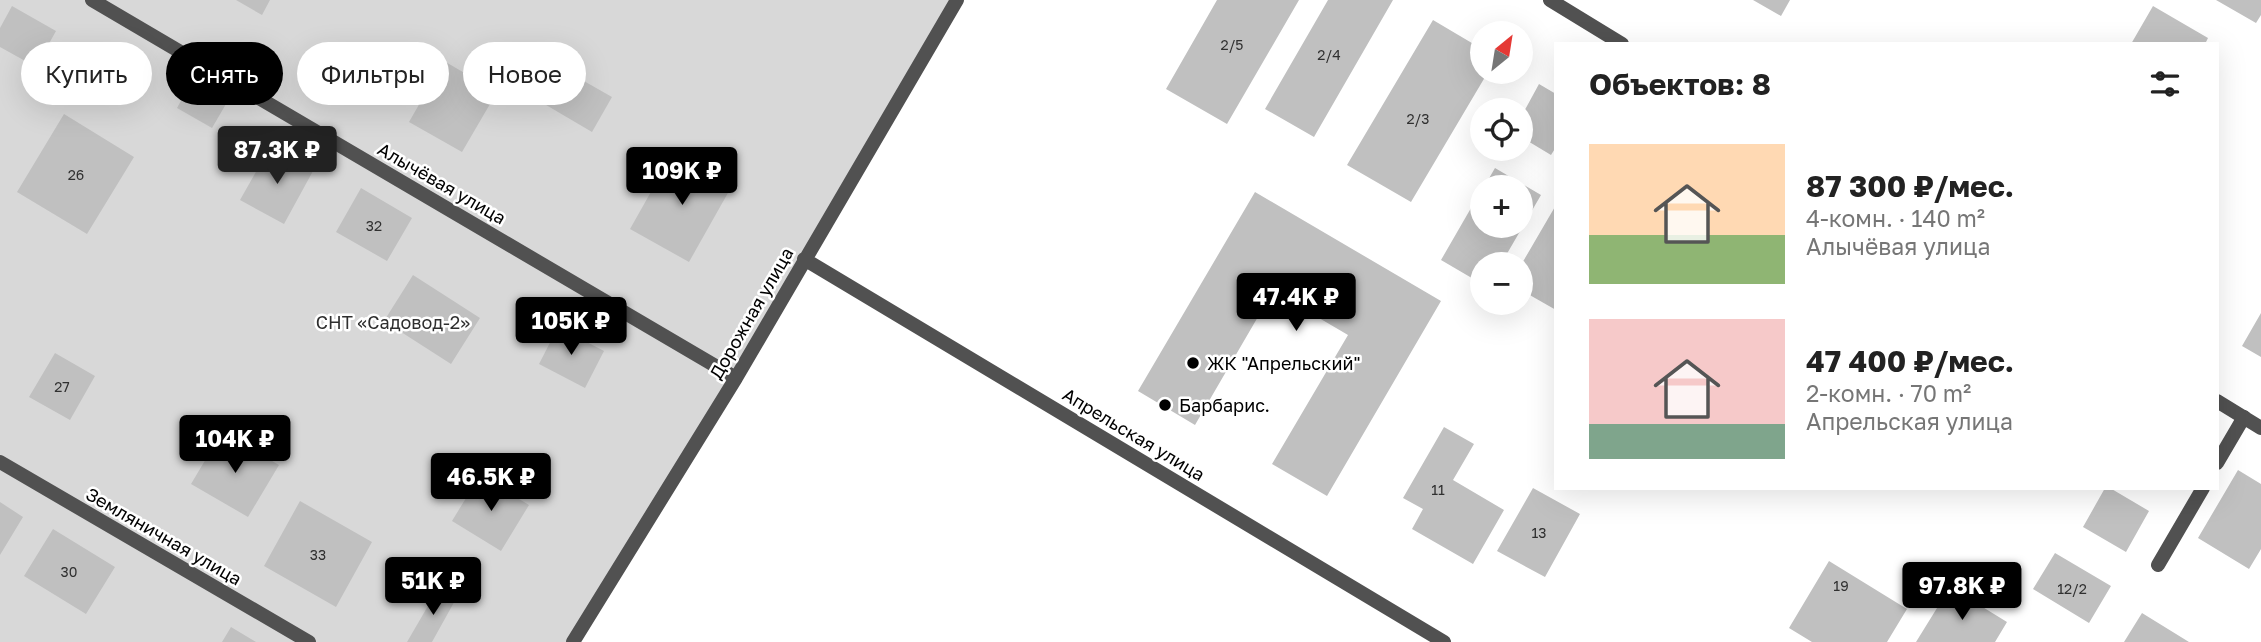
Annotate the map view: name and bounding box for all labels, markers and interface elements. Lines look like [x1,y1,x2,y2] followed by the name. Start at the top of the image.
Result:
[1470,21,1533,84] north arrow
[1470,21,1533,315] map controls
[1221,36,1243,53] house number: 2/5
[21,42,152,105] chip: Купить
[166,42,283,105] chip: Снять
[297,42,449,105] chip: Фильтры
[463,42,586,105] chip: Новое
[1317,46,1341,63] house number: 2/4
[2146,65,2184,103] icon: filters
[1589,66,1771,102] text: Объектов: 8
[1470,98,1533,161] button: locate
[1406,110,1430,127] house number: 2/3
[212,127,342,186] pin: 87.3K ₽
[234,135,320,163] text: 87.3K ₽
[374,137,510,229] street label: Алычёвая улица
[625,148,739,207] pin: 109K ₽
[642,156,722,184] text: 109K ₽
[68,166,84,183] house number: 26
[1806,168,2014,204] text: 87 300 ₽/мес.
[1645,172,1729,256] icon: home
[1470,175,1533,238] button: +
[1806,204,1985,232] text: 4-комн. · 140 m²
[366,217,382,234] house number: 32
[1806,232,1990,260] text: Алычёвая улица
[704,243,798,383] street label: Дорожная улица
[1470,252,1533,315] button: −
[1231,274,1361,333] pin: 47.4K ₽
[1253,282,1339,310] text: 47.4K ₽
[514,298,628,357] pin: 105K ₽
[532,306,610,334] text: 105K ₽
[316,311,470,333] park label: СНТ «Садовод-2»
[1806,343,2014,379] text: 47 400 ₽/мес.
[1645,347,1729,431] icon: home
[1207,352,1360,374] place label: ЖК "Апрельский"
[1185,355,1201,371] marker: ЖК "Апрельский"
[54,378,70,395] house number: 27
[1806,379,1971,407] text: 2-комн. · 70 m²
[1059,383,1209,485] street label: Апрельская улица
[1179,394,1270,416] place label: Барбарис.
[1157,397,1173,413] marker: Барбарис.
[1806,407,2013,435] text: Апрельская улица
[178,416,292,475] pin: 104K ₽
[195,424,275,452] text: 104K ₽
[426,454,556,513] pin: 46.5K ₽
[447,462,535,490] text: 46.5K ₽
[1431,481,1445,498] house number: 11
[82,482,246,590] street label: Земляничная улица
[1532,524,1546,541] house number: 13
[310,546,326,563] house number: 33
[384,558,482,617] pin: 51K ₽
[1897,562,2027,622] pin: 97.8K ₽
[61,563,77,580] house number: 30
[401,566,465,594] text: 51K ₽
[1918,571,2006,599] text: 97.8K ₽
[1833,577,1849,594] house number: 19
[2057,580,2087,597] house number: 12/2

